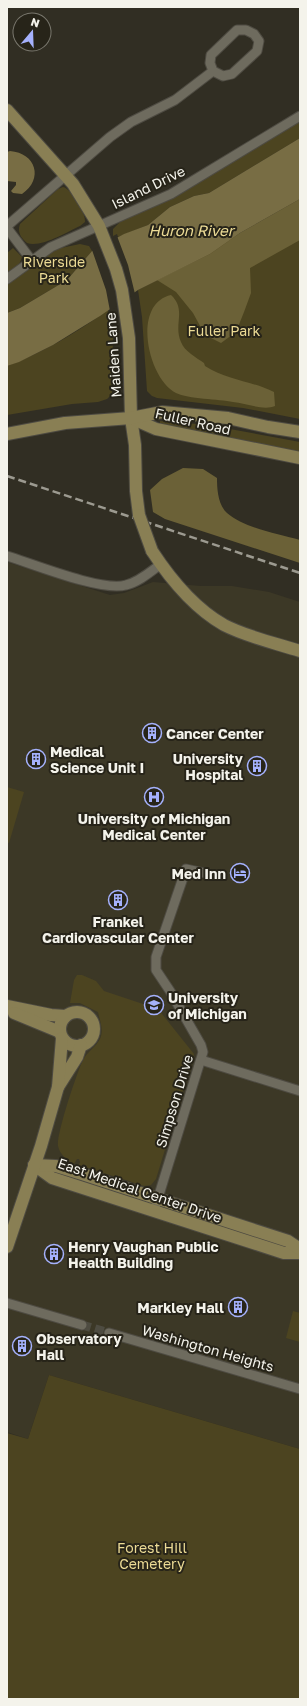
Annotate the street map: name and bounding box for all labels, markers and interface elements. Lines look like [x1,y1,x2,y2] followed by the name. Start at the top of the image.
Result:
[12,12,52,52] north arrow
[29,15,41,30] text: N
[108,162,188,212] street label: Island Drive
[148,221,236,239] water label: Huron River
[23,253,85,286] park label: Riverside Park
[102,312,124,398] street label: Maiden Lane
[187,322,261,339] park label: Fuller Park
[154,404,232,438] street label: Fuller Road
[141,722,163,744] building icon: Cancer Center
[166,725,264,742] place label: Cancer Center
[50,743,144,776] place label: Medical Science Unit I
[25,748,47,770] building icon: Medical Science Unit I
[173,750,244,783] place label: University Hospital
[246,755,268,777] building icon: University Hospital
[143,786,165,808] hospital icon: University of Michigan Medical Center
[78,810,230,843] place label: University of Michigan Medical Center
[229,862,251,884] hotel icon: Med Inn
[171,865,226,882] place label: Med Inn
[107,889,129,911] building icon: Frankel Cardiovascular Center
[42,913,194,946] place label: Frankel Cardiovascular Center
[168,989,247,1022] place label: University of Michigan
[143,994,165,1016] school or university icon: University of Michigan
[152,1052,196,1150] street label: Simpson Drive
[56,1154,224,1226] street label: East Medical Center Drive
[68,1238,219,1271] place label: Henry Vaughan Public Health Building
[43,1243,65,1265] building icon: Henry Vaughan Public Health Building
[227,1296,249,1318] building icon: Markley Hall
[137,1299,224,1316] place label: Markley Hall
[140,1321,276,1375] street label: Washington Heights
[36,1330,122,1363] place label: Observatory Hall
[11,1335,33,1357] building icon: Observatory Hall
[117,1539,187,1572] park label: Forest Hill Cemetery

